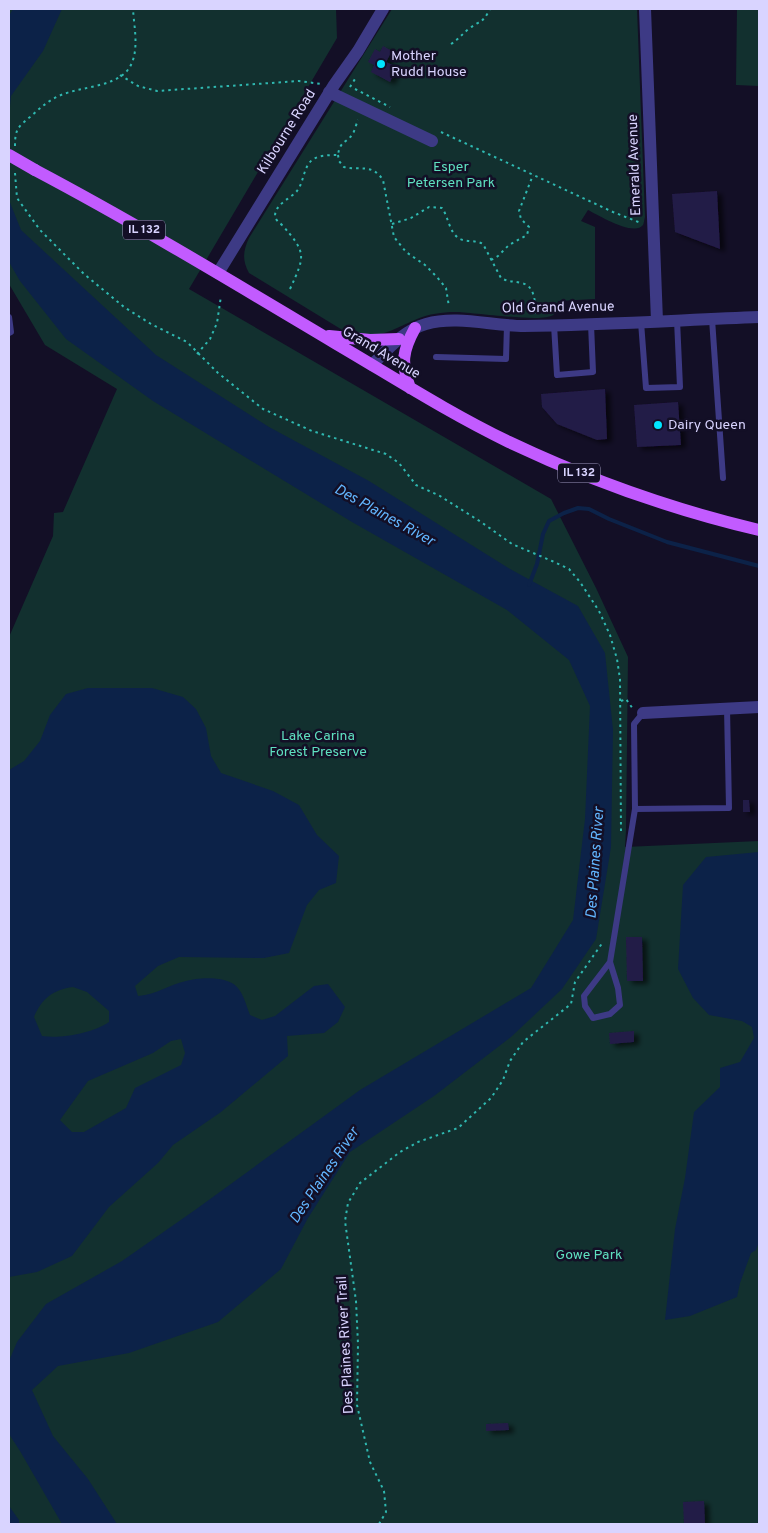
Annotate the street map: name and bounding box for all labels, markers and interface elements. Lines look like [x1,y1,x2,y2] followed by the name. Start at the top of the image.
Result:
[391,48,466,81] place label: Mother Rudd House
[375,58,387,70] marker: Mother Rudd House
[254,86,320,178] street label: Kilbourne Road
[625,114,645,216] street label: Emerald Avenue
[407,159,495,192] park label: Esper Petersen Park
[123,220,165,240] road number: IL 132
[501,299,615,317] street label: Old Grand Avenue
[339,323,423,383] street label: Grand Avenue
[668,417,746,434] place label: Dairy Queen
[652,419,664,431] marker: Dairy Queen
[558,463,600,482] road number: IL 132
[330,481,439,552] water label: Des Plaines River
[269,728,367,761] park label: Lake Carina Forest Preserve
[583,805,609,919] water label: Des Plaines River
[286,1123,365,1228] water label: Des Plaines River
[556,1247,622,1264] park label: Gowe Park
[334,1276,358,1414] street label: Des Plaines River Trail

